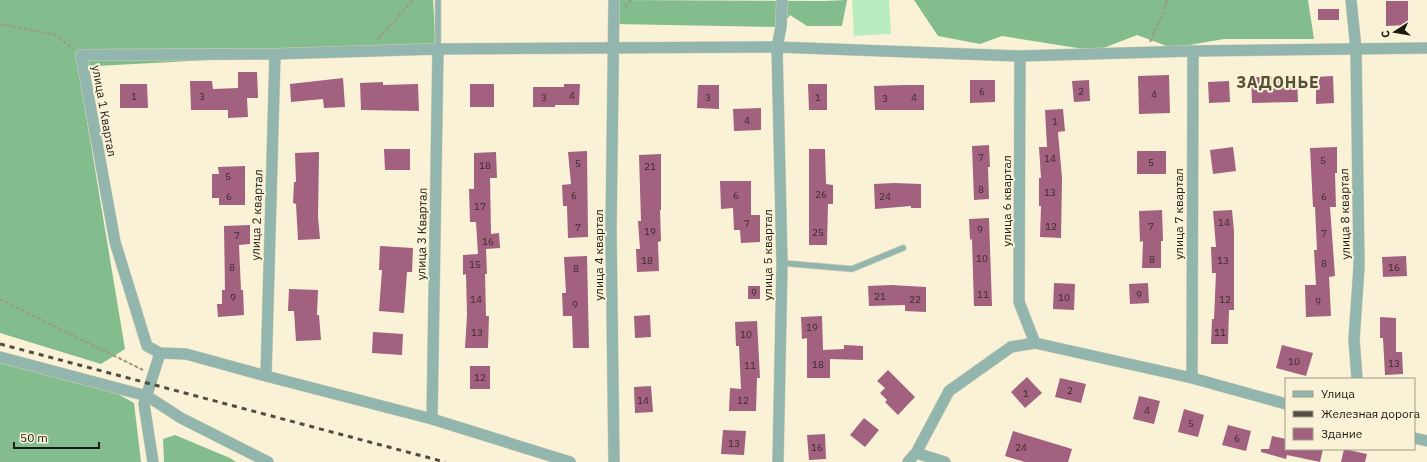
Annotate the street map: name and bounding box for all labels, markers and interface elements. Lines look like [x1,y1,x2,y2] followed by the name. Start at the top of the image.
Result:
[1375,12,1415,52] north arrow
[1378,29,1393,39] text: С
[89,64,120,158] street label: улица 1 Квартал
[1236,72,1320,92] district label: ЗАДОНЬЕ
[979,85,985,98] house number: 6
[1078,85,1084,98] house number: 2
[1151,88,1157,101] house number: 4
[569,89,575,102] house number: 4
[131,90,137,103] house number: 1
[199,90,205,103] house number: 3
[541,91,547,104] house number: 3
[705,91,711,104] house number: 3
[815,91,821,104] house number: 1
[911,91,917,104] house number: 4
[882,92,888,105] house number: 3
[744,114,750,127] house number: 4
[1052,115,1058,128] house number: 1
[978,151,984,164] house number: 7
[1044,152,1056,165] house number: 14
[1320,154,1326,167] house number: 5
[999,155,1014,247] street label: улица 6 квартал
[1148,156,1154,169] house number: 5
[575,157,581,170] house number: 5
[479,159,491,172] house number: 18
[644,160,656,173] house number: 21
[1171,168,1186,260] street label: улица 7 квартал
[1336,168,1353,260] street label: улица 8 квартал
[247,169,266,261] street label: улица 2 квартал
[225,170,231,183] house number: 5
[978,183,984,196] house number: 8
[1044,186,1056,199] house number: 13
[413,188,430,280] street label: улица 3 Квартал
[815,188,827,201] house number: 26
[571,189,577,202] house number: 6
[733,189,739,202] house number: 6
[226,190,232,203] house number: 6
[879,190,891,203] house number: 24
[1321,190,1327,203] house number: 6
[474,200,486,213] house number: 17
[591,209,606,301] street label: улица 4 квартал
[760,209,775,301] street label: улица 5 квартал
[1218,216,1230,229] house number: 14
[744,217,750,230] house number: 7
[1045,220,1057,233] house number: 12
[1148,220,1154,233] house number: 7
[575,221,581,234] house number: 7
[977,223,983,236] house number: 9
[644,225,656,238] house number: 19
[812,226,824,239] house number: 25
[1321,227,1327,240] house number: 7
[234,229,240,242] house number: 7
[482,235,494,248] house number: 16
[976,252,988,265] house number: 10
[1149,253,1155,266] house number: 8
[641,254,653,267] house number: 18
[1217,254,1229,267] house number: 13
[1321,257,1327,270] house number: 8
[469,258,481,271] house number: 15
[229,261,235,274] house number: 8
[1388,261,1400,274] house number: 16
[573,262,579,275] house number: 8
[751,286,757,299] house number: 9
[977,288,989,301] house number: 11
[1136,288,1142,301] house number: 9
[874,290,886,303] house number: 21
[230,291,236,304] house number: 9
[1058,291,1070,304] house number: 10
[470,293,482,306] house number: 14
[909,293,921,306] house number: 22
[1219,293,1231,306] house number: 12
[1315,295,1321,308] house number: 9
[572,298,578,311] house number: 9
[806,321,818,334] house number: 19
[471,326,483,339] house number: 13
[1214,326,1226,339] house number: 11
[740,328,752,341] house number: 10
[1288,355,1300,368] house number: 10
[1388,357,1400,370] house number: 13
[812,358,824,371] house number: 18
[744,359,756,372] house number: 11
[474,371,486,384] house number: 12
[1285,378,1415,450] legend
[1067,384,1073,397] house number: 2
[1321,386,1355,401] text: Улица
[1023,387,1029,400] house number: 1
[637,394,649,407] house number: 14
[737,394,749,407] house number: 12
[1144,404,1150,417] house number: 4
[1321,406,1421,421] text: Железная дорога
[1188,417,1194,430] house number: 5
[14,424,99,450] scale bar
[1321,426,1363,441] text: Здание
[20,430,48,445] text: 50 m
[1234,432,1240,445] house number: 6
[728,437,740,450] house number: 13
[811,441,823,454] house number: 16
[1015,441,1027,454] house number: 24

